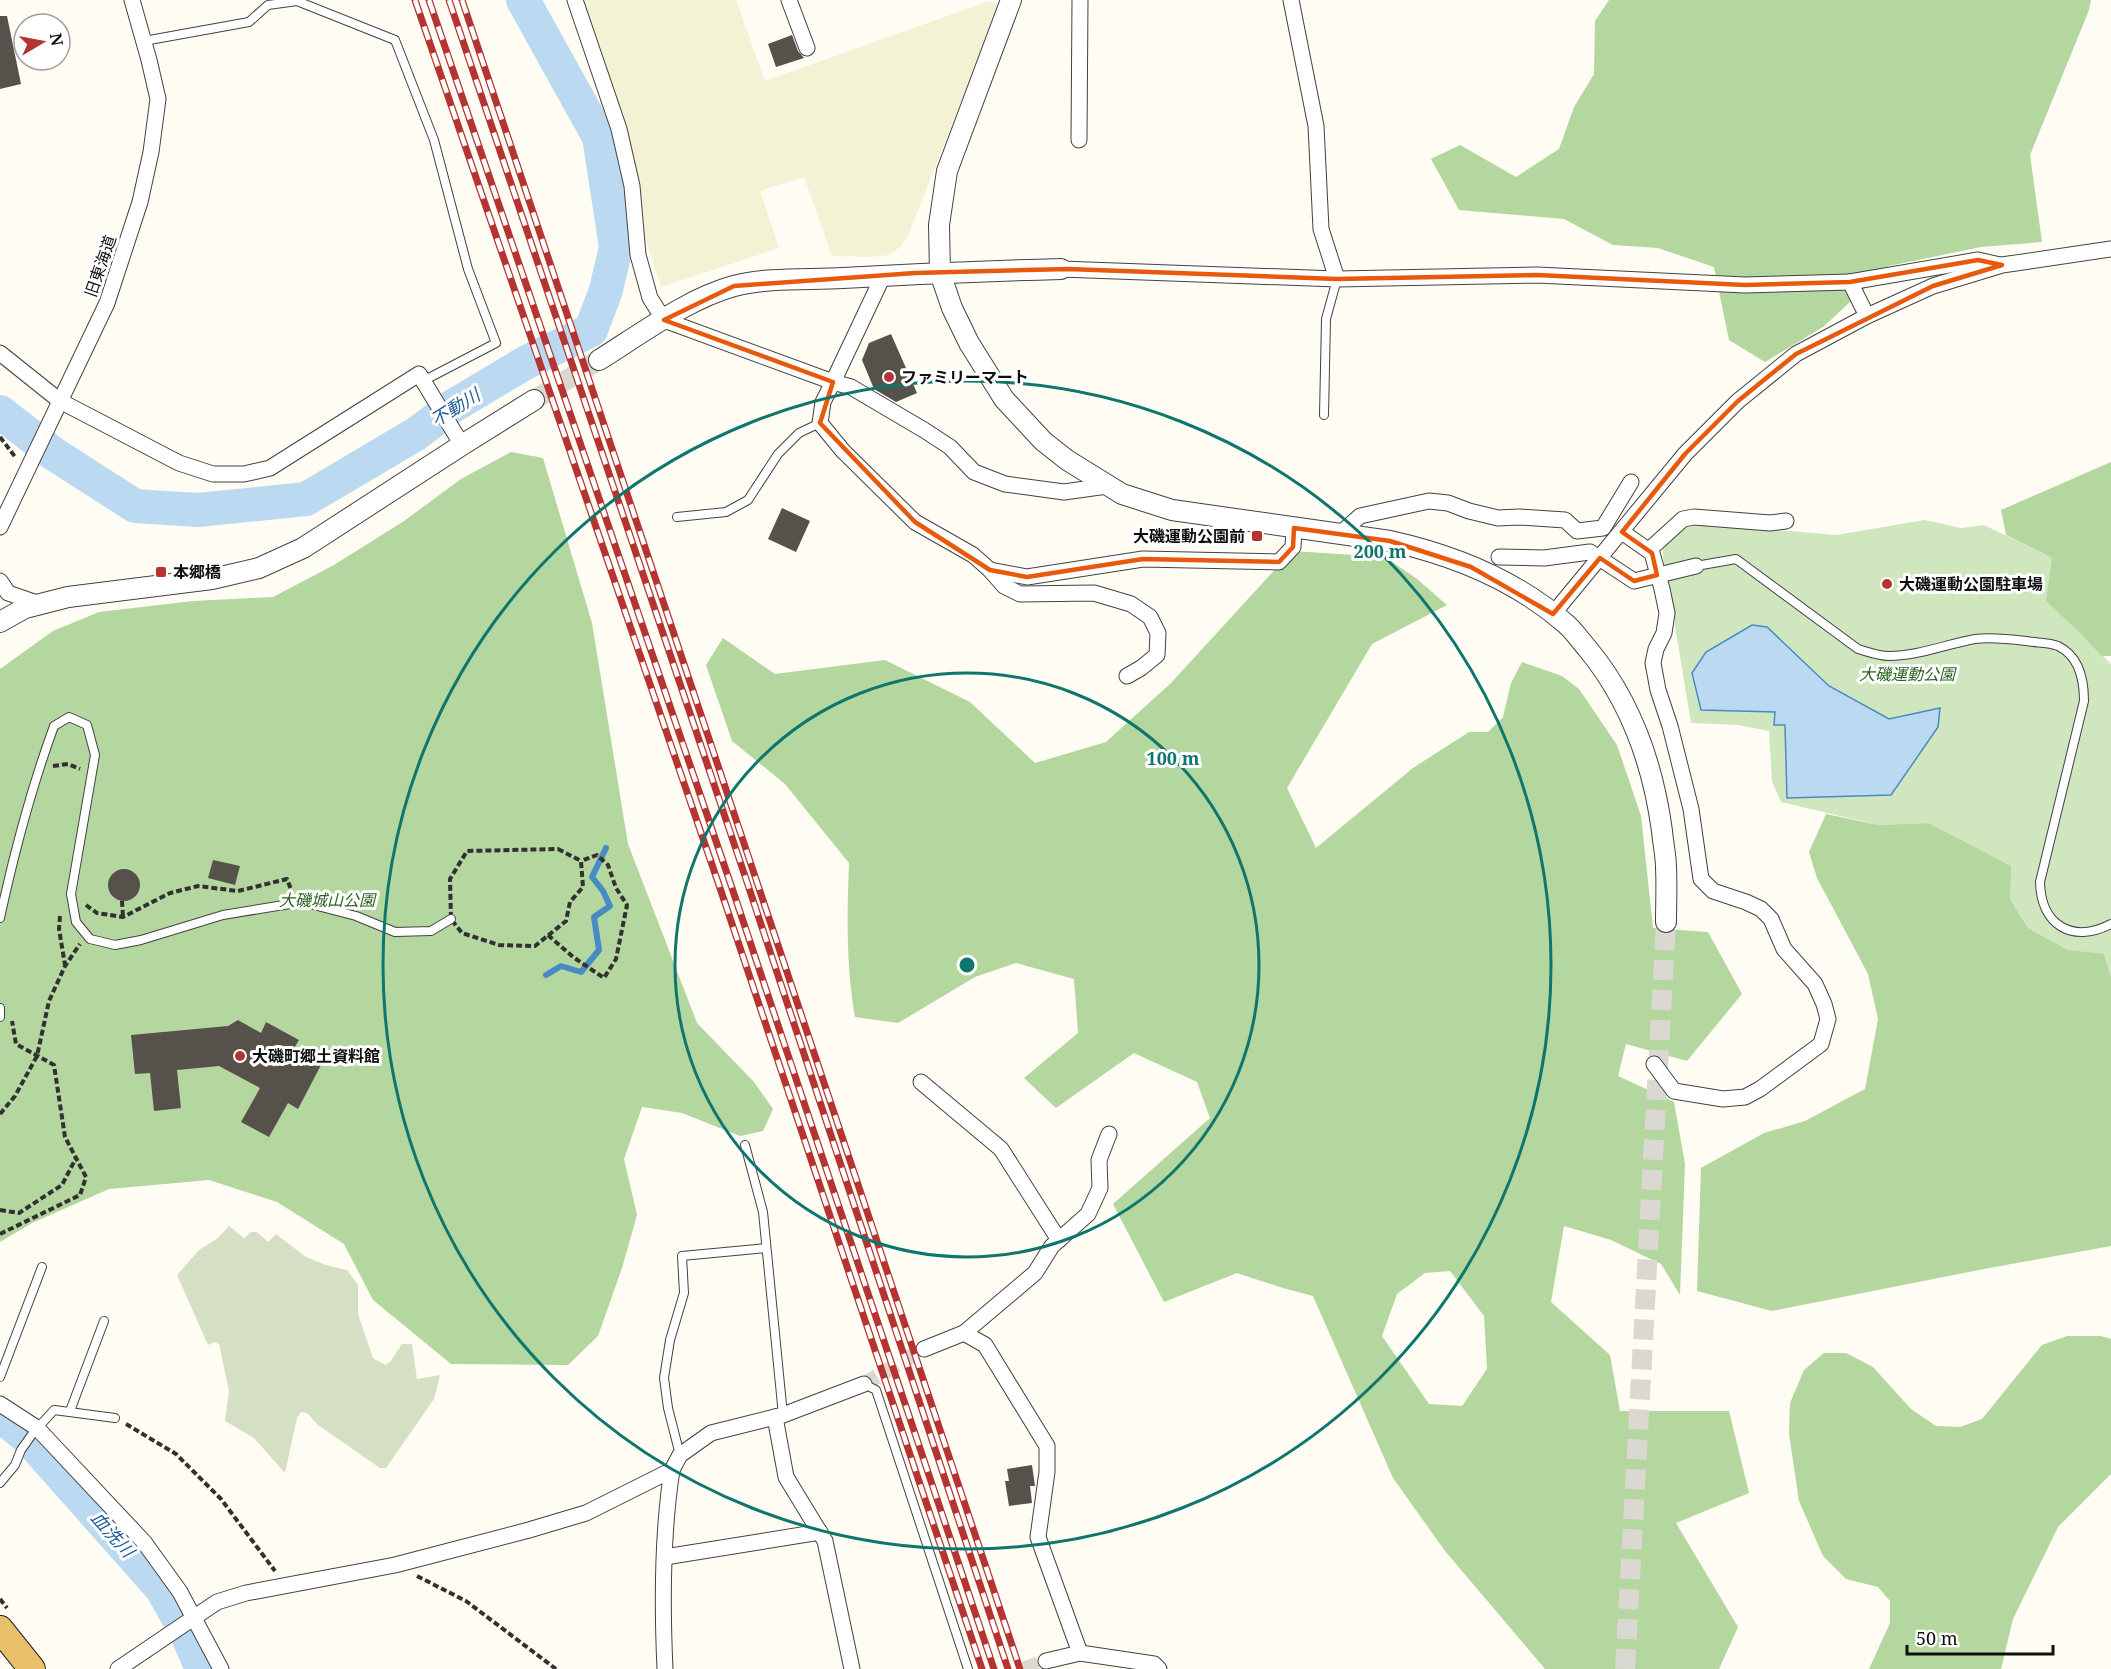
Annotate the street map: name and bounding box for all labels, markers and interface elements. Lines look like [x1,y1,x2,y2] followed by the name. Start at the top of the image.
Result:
[12,12,72,72] north arrow
[45,31,69,48] text: N
[79,232,121,300] street label: 旧東海道
[901,366,1029,388] place label: ファミリーマート
[882,370,896,384] marker: ファミリーマート
[426,381,486,431] water label: 不動川
[1133,525,1245,547] place label: 大磯運動公園前
[1250,529,1264,543] marker: 大磯運動公園前
[1354,539,1407,563] text: 200 m
[173,561,221,583] place label: 本郷橋
[154,565,168,579] marker: 本郷橋
[1899,573,2043,595] place label: 大磯運動公園駐車場
[1880,577,1894,591] marker: 大磯運動公園駐車場
[1859,663,1957,685] park label: 大磯運動公園
[1147,746,1200,770] text: 100 m
[279,889,377,911] park label: 大磯城山公園
[957,955,977,975] centre of rings
[252,1045,380,1067] place label: 大磯町郷土資料館
[233,1049,247,1063] marker: 大磯町郷土資料館
[86,1506,141,1564] water label: 血洗川
[1907,1618,2052,1656] scale bar
[1916,1626,1958,1650] text: 50 m

